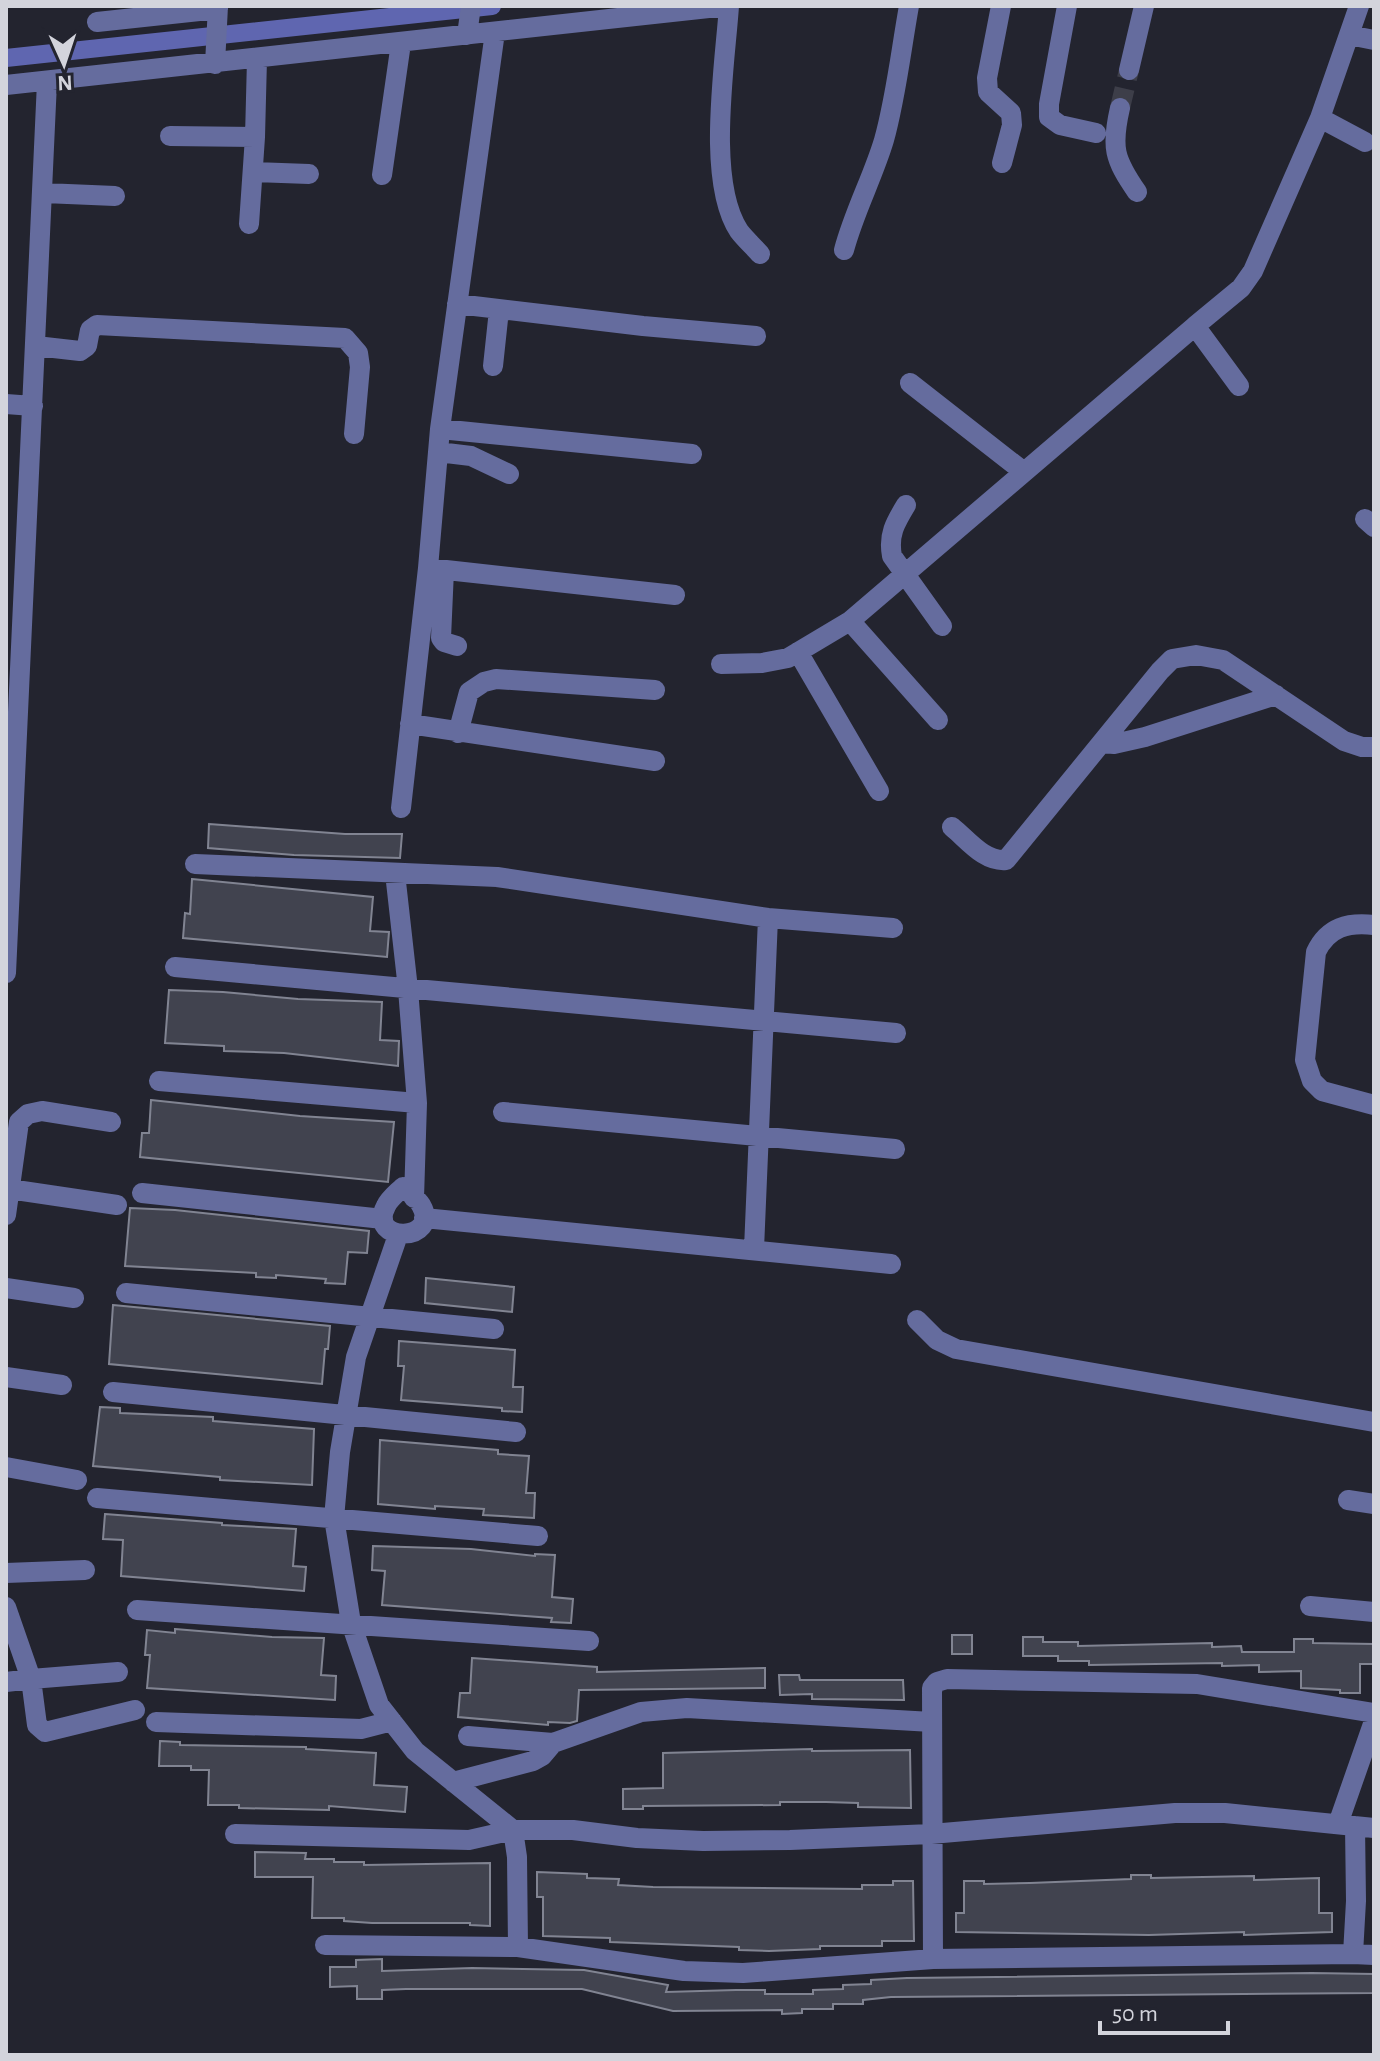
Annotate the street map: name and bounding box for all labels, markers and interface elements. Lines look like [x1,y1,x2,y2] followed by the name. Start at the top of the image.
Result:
[24,24,104,104] north arrow
[57,72,73,94] text: N
[1100,1985,1228,2035] scale bar
[1112,2002,1158,2026] text: 50 m

